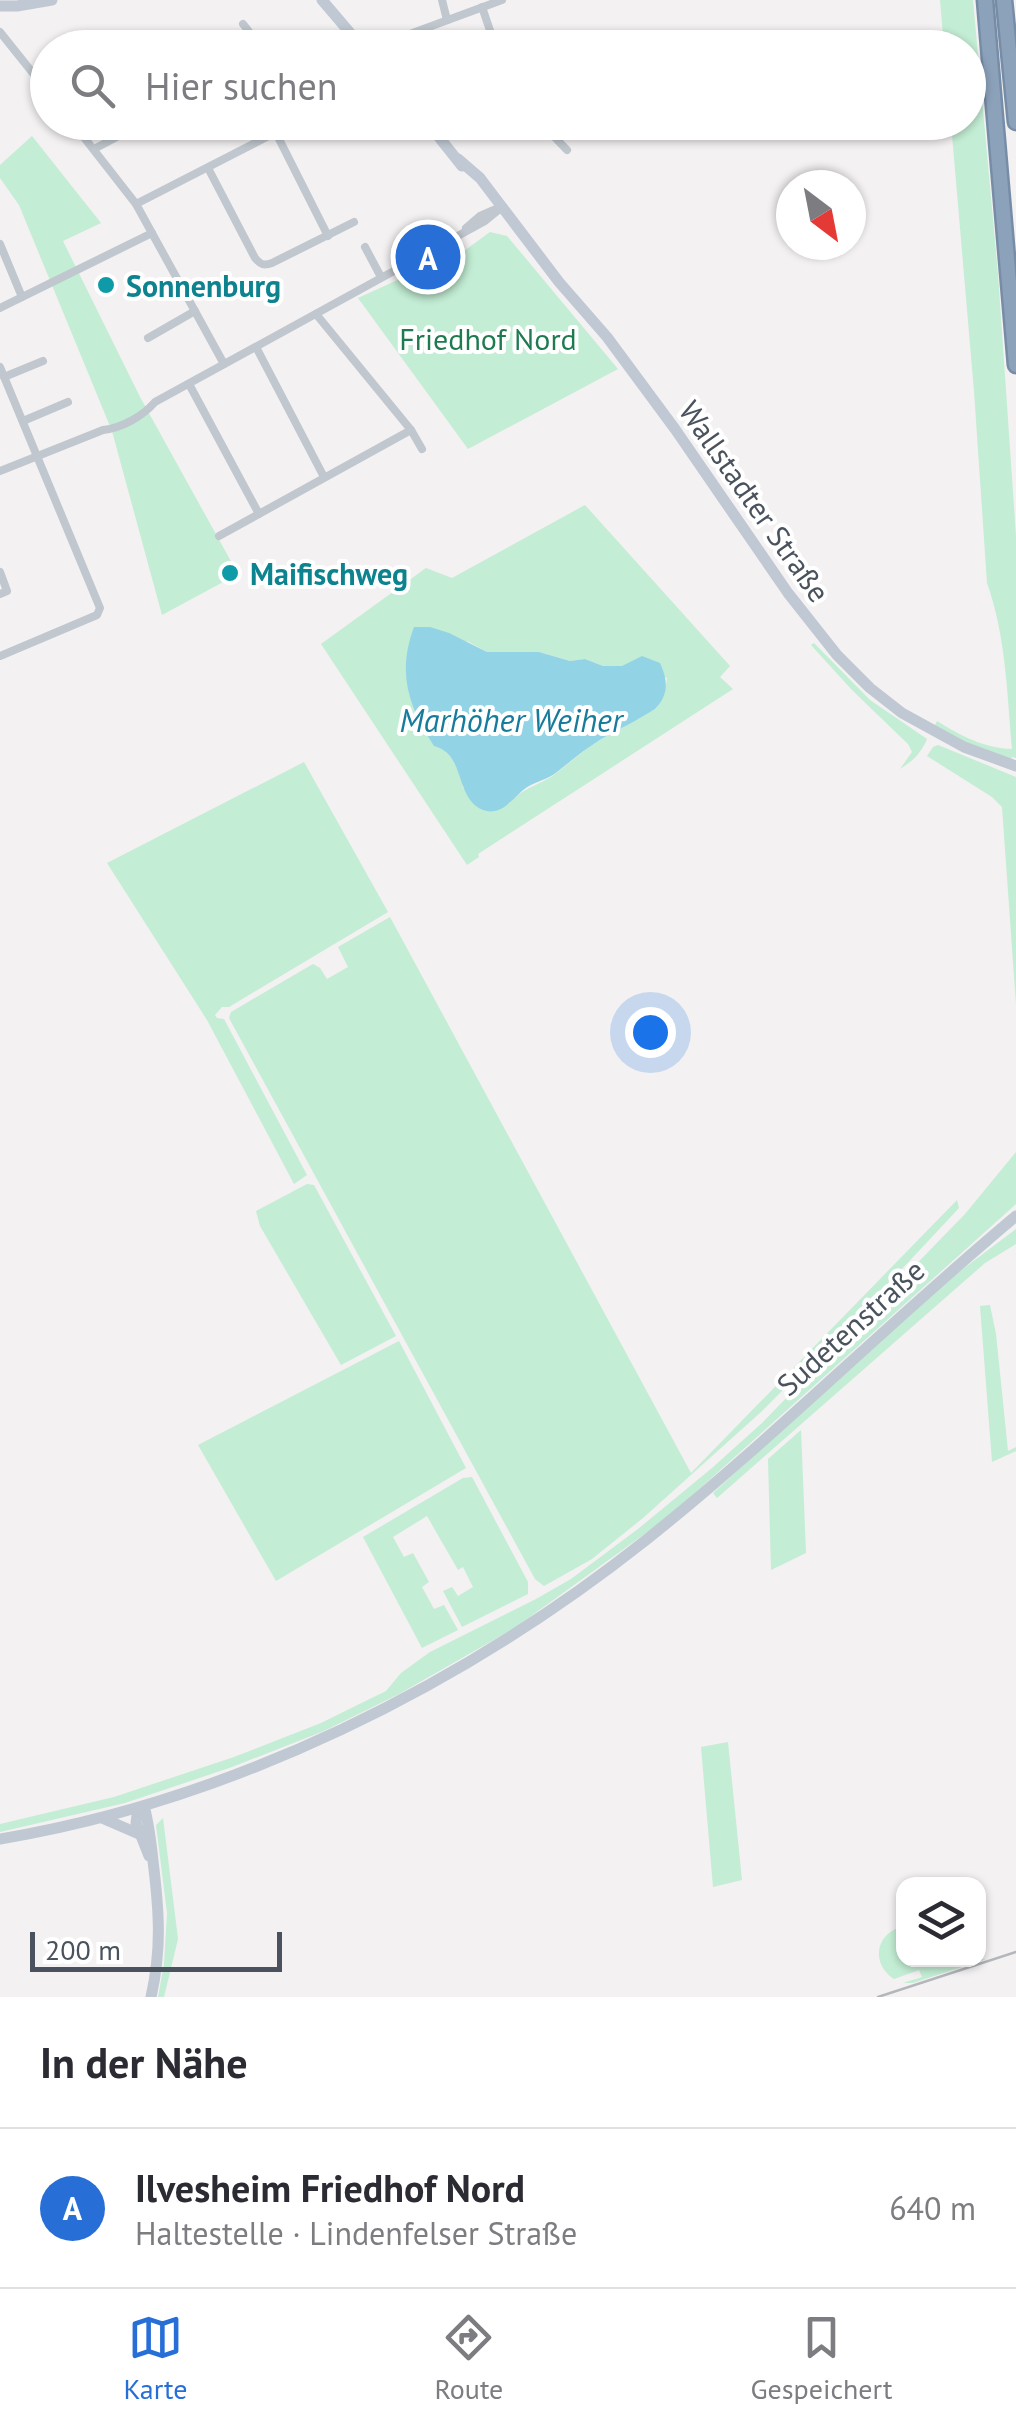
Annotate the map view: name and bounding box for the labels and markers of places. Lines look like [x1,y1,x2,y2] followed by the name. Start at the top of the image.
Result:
[396,220,460,294] pin: A
[126,266,281,305] place label: Sonnenburg
[95,274,117,296] marker: Sonnenburg
[250,554,408,593] place label: Maifischweg
[219,562,241,584] marker: Maifischweg

